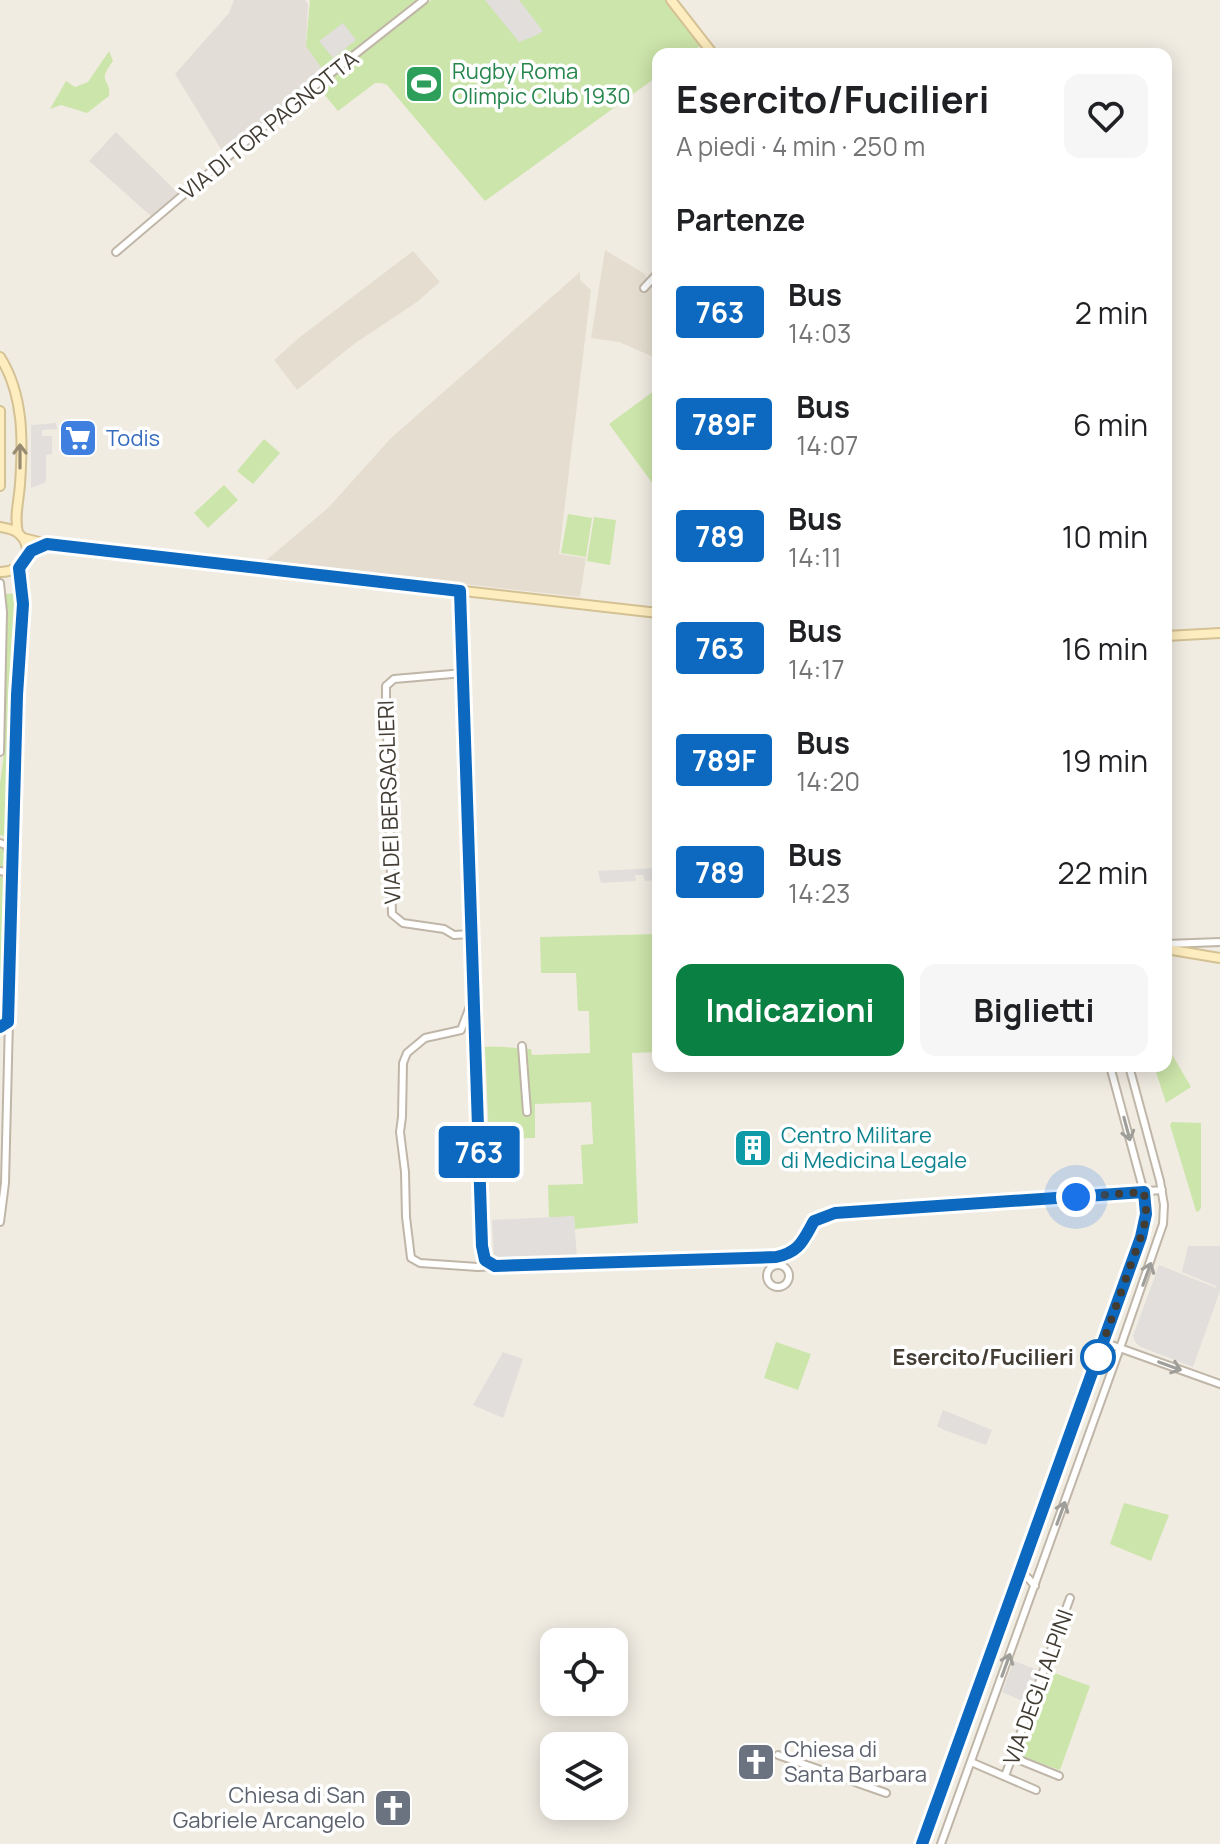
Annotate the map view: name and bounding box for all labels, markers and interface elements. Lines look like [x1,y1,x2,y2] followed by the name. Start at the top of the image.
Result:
[174,44,364,206] street label: VIA DI TOR PAGNOTTA
[452,56,631,111] place label: Rugby Roma Olimpic Club 1930
[403,63,445,105] sports icon: Rugby Roma Olimpic Club 1930
[676,72,989,124] text: Esercito/Fucilieri
[1064,74,1148,158] button: heart
[676,128,925,164] text: A piedi · 4 min · 250 m
[676,199,805,240] text: Partenze
[788,274,842,315] text: Bus
[1075,292,1148,333] text: 2 min
[696,293,744,331] text: 763
[788,315,851,351] text: 14:03
[796,386,850,427] text: Bus
[1073,404,1148,445] text: 6 min
[692,405,756,443] text: 789F
[57,417,99,459] supermarket icon: Todis
[106,423,160,453] place label: Todis
[796,427,858,463] text: 14:07
[12,443,28,470] one-way arrow
[788,498,842,539] text: Bus
[1062,516,1148,557] text: 10 min
[695,517,745,555] text: 789
[788,539,842,575] text: 14:11
[788,610,842,651] text: Bus
[1061,628,1148,669] text: 16 min
[696,629,744,667] text: 763
[788,651,844,687] text: 14:17
[370,700,408,904] street label: VIA DEI BERSAGLIERI
[796,722,850,763] text: Bus
[1061,740,1148,781] text: 19 min
[692,741,756,779] text: 789F
[796,763,860,799] text: 14:20
[788,834,842,875] text: Bus
[1058,852,1148,893] text: 22 min
[695,853,745,891] text: 789
[788,875,850,911] text: 14:23
[676,964,904,1056] button: Indicazioni
[920,964,1148,1056] button: Biglietti
[1120,1116,1135,1142] one-way arrow
[781,1120,967,1175] place label: Centro Militare di Medicina Legale
[433,1126,525,1178] line badge: 763
[732,1127,774,1169] building icon: Centro Militare di Medicina Legale
[455,1133,503,1171] text: 763
[1056,1177,1096,1217] your location
[1140,1262,1155,1287] one-way arrow
[1081,1340,1115,1374] marker: Esercito/Fucilieri
[893,1342,1074,1372] place label: Esercito/Fucilieri
[1157,1360,1182,1374] one-way arrow
[1055,1501,1069,1526] one-way arrow
[996,1605,1080,1769] street label: VIA DEGLI ALPINI
[540,1628,628,1820] map controls
[540,1628,628,1716] button: locate
[1000,1654,1014,1678] one-way arrow
[540,1732,628,1820] button: layers
[784,1734,927,1789] place label: Chiesa di Santa Barbara
[735,1741,777,1783] church icon: Chiesa di Santa Barbara
[173,1780,365,1835] place label: Chiesa di San Gabriele Arcangelo
[372,1787,414,1829] church icon: Chiesa di San Gabriele Arcangelo

